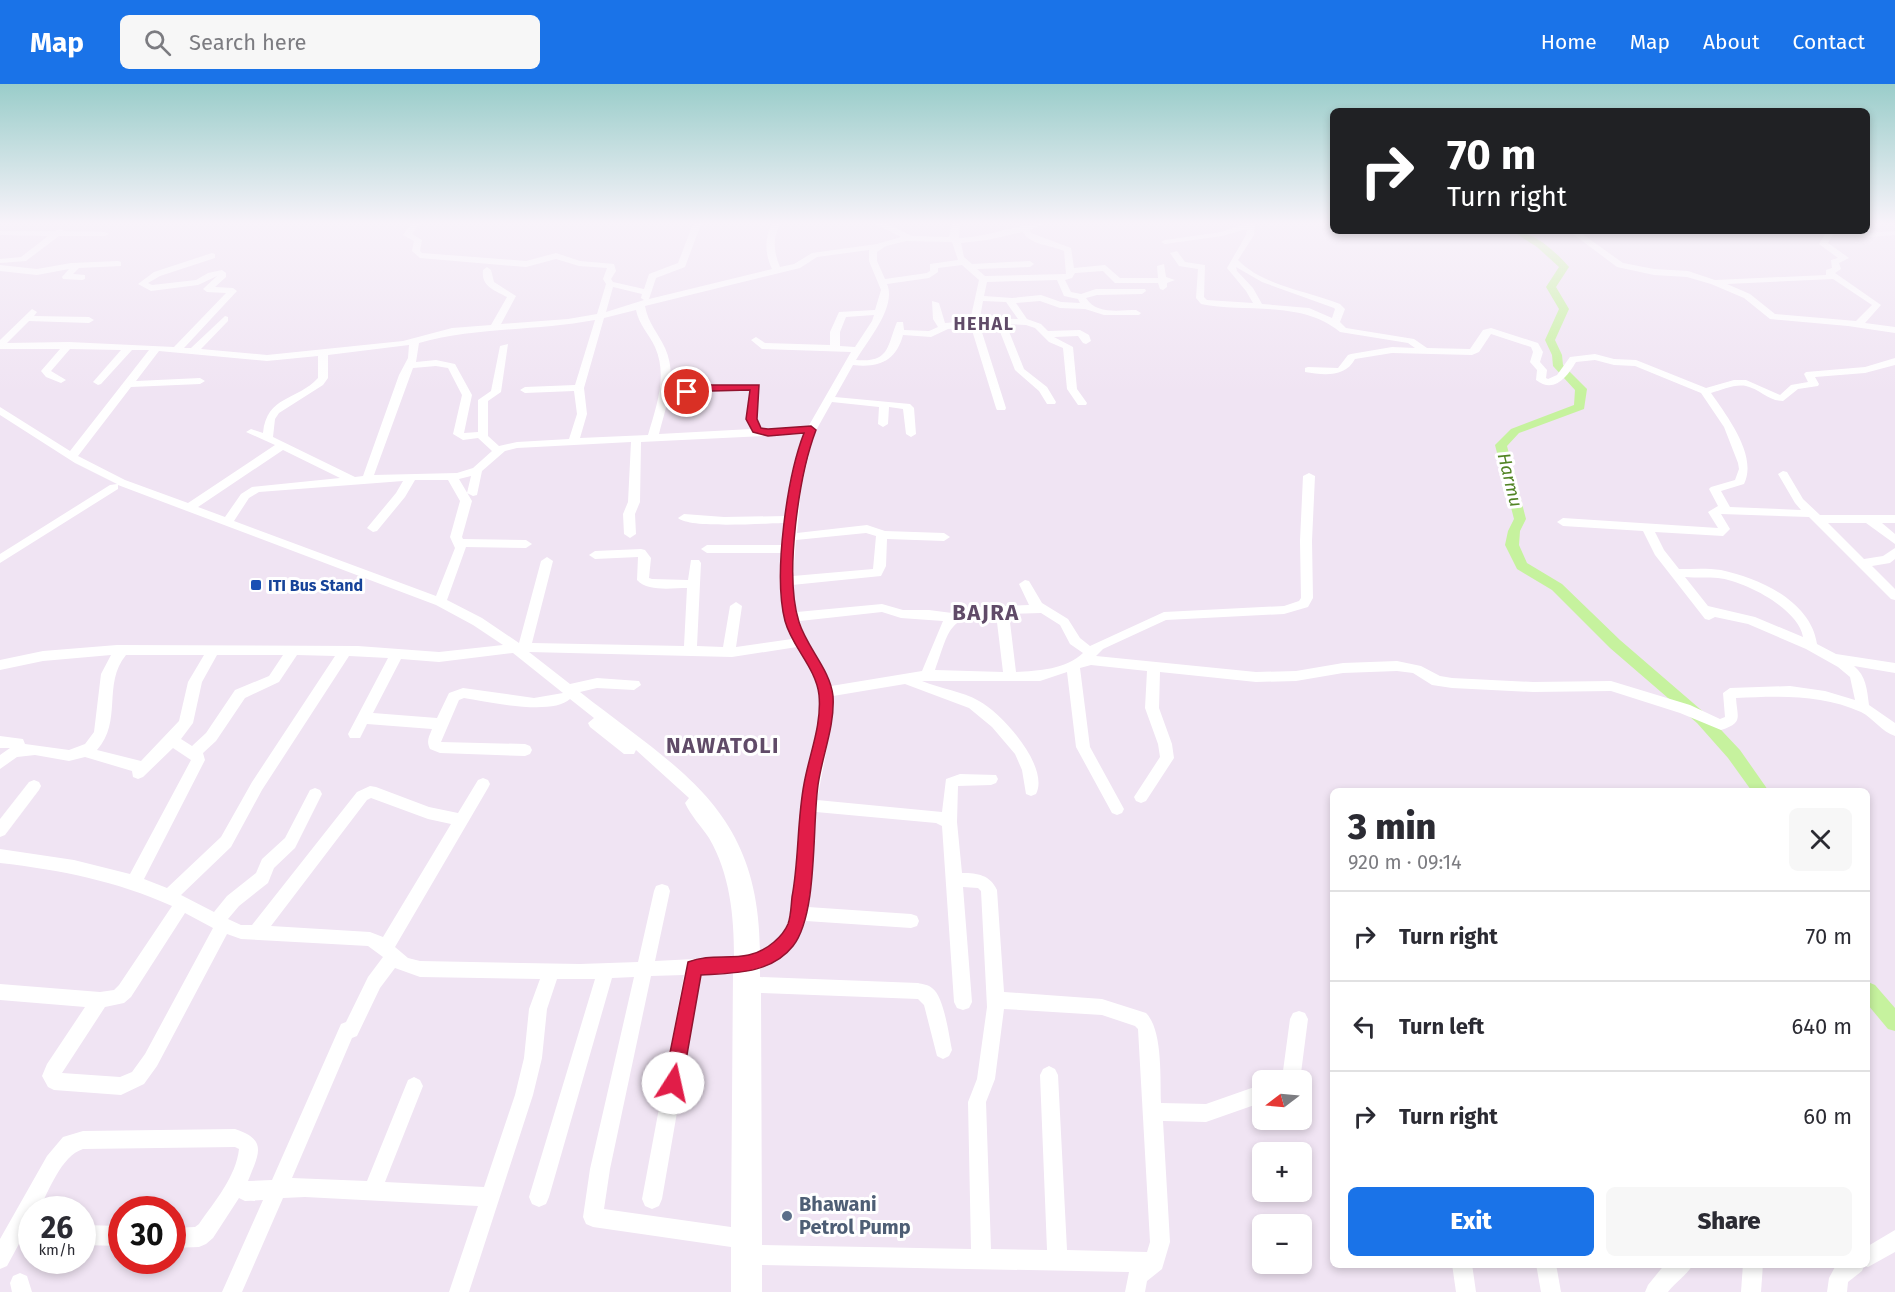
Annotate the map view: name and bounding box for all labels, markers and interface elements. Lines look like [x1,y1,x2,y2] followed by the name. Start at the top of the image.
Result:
[120,15,540,69] search box
[30,26,84,59] text: Map
[141,26,174,59] icon: search
[189,29,307,56] text: Search here
[1541,29,1597,55] text: Home
[1630,29,1670,55] text: Map
[1703,29,1760,55] text: About
[1793,29,1865,55] text: Contact
[1447,130,1536,180] text: 70 m
[1348,132,1426,210] icon: right
[1447,181,1567,213] text: Turn right
[954,313,1014,335] district label: HEHAL
[661,366,712,417] pin
[670,375,703,408] icon: arrive
[1493,451,1527,509] water label: Harmu
[268,576,363,595] place label: ITI Bus Stand
[249,578,263,592] marker: ITI Bus Stand
[952,599,1020,626] district label: BAJRA
[666,732,780,759] district label: NAWATOLI
[1348,805,1436,849] text: 3 min
[1789,808,1852,871] button: close
[1348,850,1462,874] text: 920 m · 09:14
[1348,920,1381,953] icon: right
[1399,923,1498,950] text: Turn right
[1806,923,1852,950] text: 70 m
[1348,1010,1381,1043] icon: left
[1399,1013,1484,1040] text: Turn left
[1792,1013,1852,1040] text: 640 m
[641,1051,705,1115] position arrow
[1252,1070,1312,1130] north arrow
[1252,1070,1312,1274] map controls
[1348,1100,1381,1133] icon: right
[1399,1103,1498,1130] text: Turn right
[1803,1103,1852,1130] text: 60 m
[1252,1142,1312,1202] button: +
[1348,1187,1594,1256] button: Exit
[1606,1187,1852,1256] button: Share
[799,1192,911,1239] place label: Bhawani Petrol Pump
[108,1196,186,1274] speed limit sign: 30
[780,1209,794,1223] marker: Bhawani Petrol Pump
[41,1210,73,1246] text: 26
[1252,1214,1312,1274] button: −
[38,1241,76,1259] text: km/h

